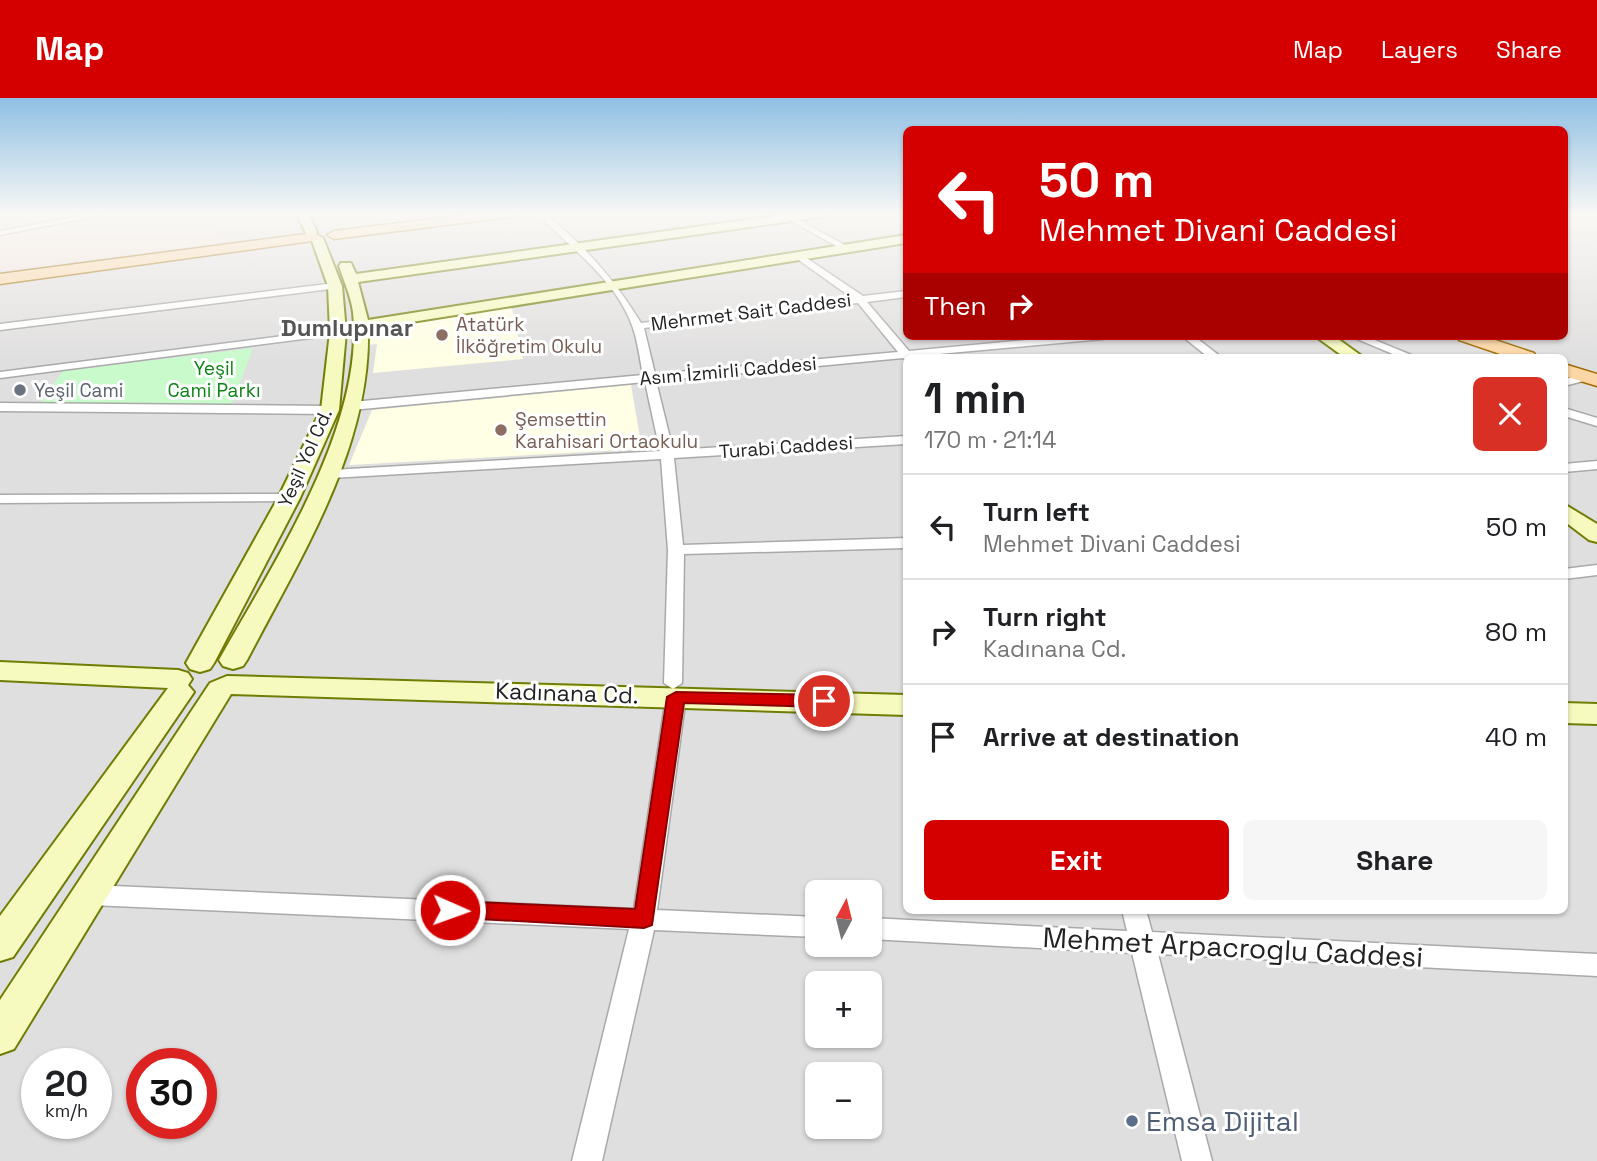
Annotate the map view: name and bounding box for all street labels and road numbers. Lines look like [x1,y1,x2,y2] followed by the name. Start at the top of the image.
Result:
[650,287,852,337] street label: Mehrmet Sait Caddesi
[638,351,818,391] street label: Asım İzmirli Caddesi
[272,405,338,511] street label: Yeşil Yol Cd.
[718,430,854,464] street label: Turabi Caddesi
[495,676,639,710] street label: Kadınana Cd.
[1042,919,1424,975] street label: Mehmet Arpacroglu Caddesi

